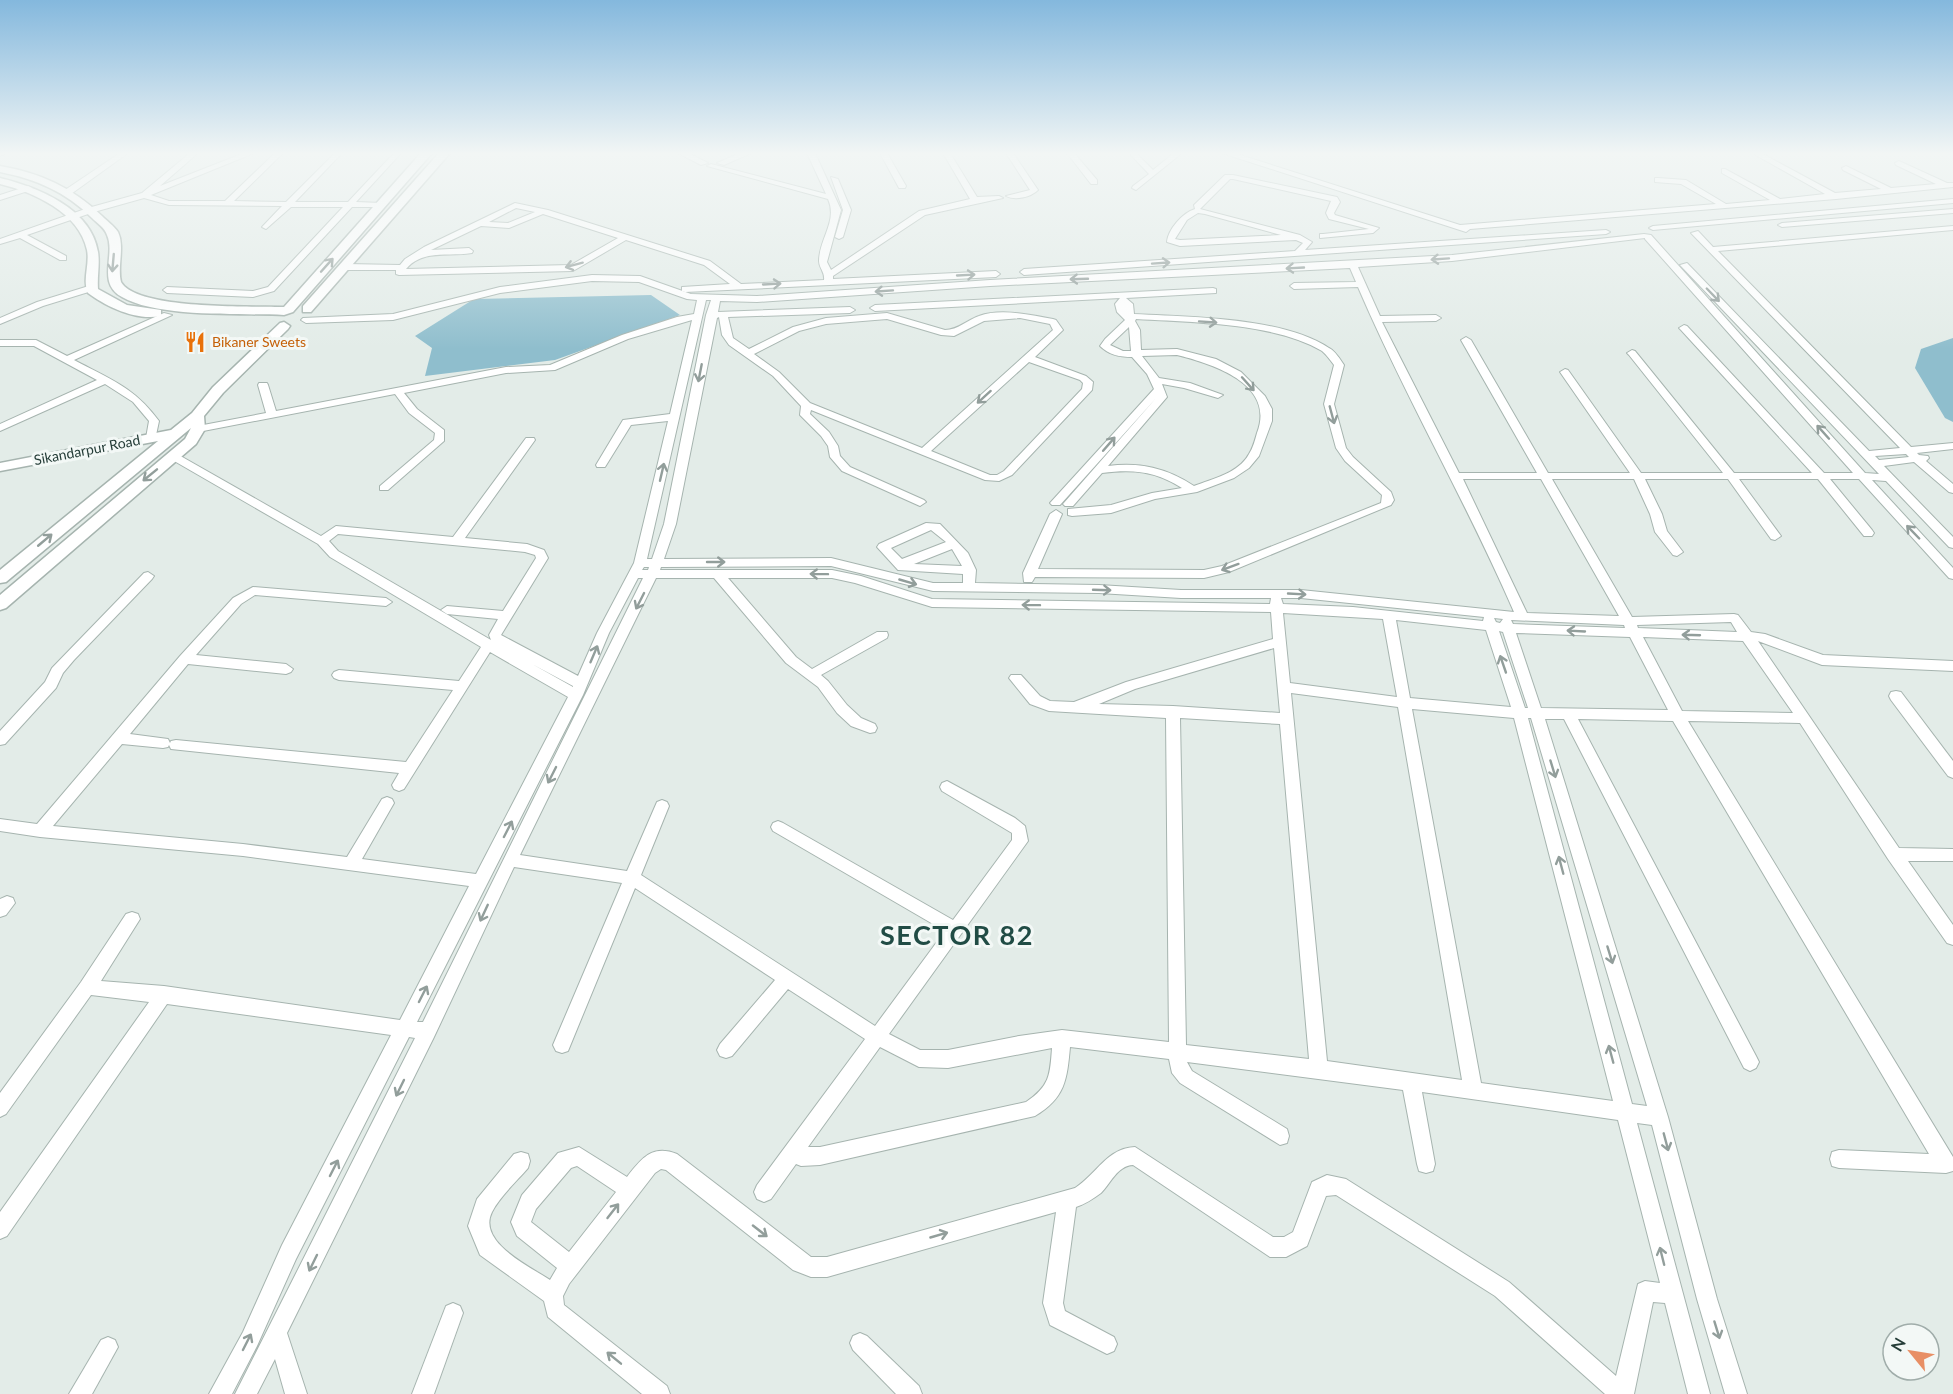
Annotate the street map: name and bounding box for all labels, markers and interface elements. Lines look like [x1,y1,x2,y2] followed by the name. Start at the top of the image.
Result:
[107,253,118,273] one-way arrow
[1430,254,1450,265] one-way arrow
[1151,257,1171,268] one-way arrow
[320,258,334,273] one-way arrow
[565,260,584,272] one-way arrow
[1285,263,1305,274] one-way arrow
[956,269,976,280] one-way arrow
[1070,274,1090,285] one-way arrow
[761,279,781,290] one-way arrow
[875,285,895,296] one-way arrow
[1706,288,1721,303] one-way arrow
[1198,317,1218,328] one-way arrow
[183,330,207,354] restaurant icon: Bikaner Sweets
[212,333,306,350] place label: Bikaner Sweets
[694,363,705,382] one-way arrow
[1241,376,1255,391] one-way arrow
[977,390,992,404] one-way arrow
[1327,405,1338,424] one-way arrow
[1816,425,1830,440] one-way arrow
[32,431,141,468] street label: Sikandarpur Road
[1102,437,1116,452] one-way arrow
[656,463,668,482] one-way arrow
[142,468,158,481] one-way arrow
[1905,525,1920,540] one-way arrow
[37,533,52,547] one-way arrow
[705,556,725,568] one-way arrow
[1221,562,1240,573] one-way arrow
[810,568,830,580] one-way arrow
[898,577,917,589] one-way arrow
[1092,584,1112,595] one-way arrow
[1287,589,1307,600] one-way arrow
[633,592,645,610] one-way arrow
[1021,599,1041,610] one-way arrow
[1567,626,1587,637] one-way arrow
[1682,630,1702,641] one-way arrow
[589,645,601,663] one-way arrow
[1497,655,1508,673] one-way arrow
[1548,759,1559,778] one-way arrow
[546,766,557,784] one-way arrow
[503,820,514,838] one-way arrow
[1554,856,1566,875] one-way arrow
[478,903,490,921] one-way arrow
[880,918,1034,951] district label: SECTOR 82
[1605,945,1616,964] one-way arrow
[418,986,429,1004] one-way arrow
[1604,1045,1616,1064] one-way arrow
[393,1079,405,1097] one-way arrow
[1660,1132,1672,1151] one-way arrow
[328,1159,340,1177] one-way arrow
[607,1203,619,1219] one-way arrow
[751,1225,767,1238] one-way arrow
[929,1229,948,1241] one-way arrow
[1655,1247,1667,1266] one-way arrow
[306,1253,318,1271] one-way arrow
[1712,1320,1723,1339] one-way arrow
[1881,1322,1941,1382] north arrow
[242,1334,254,1352] one-way arrow
[1886,1334,1909,1354] text: N
[606,1351,622,1364] one-way arrow

